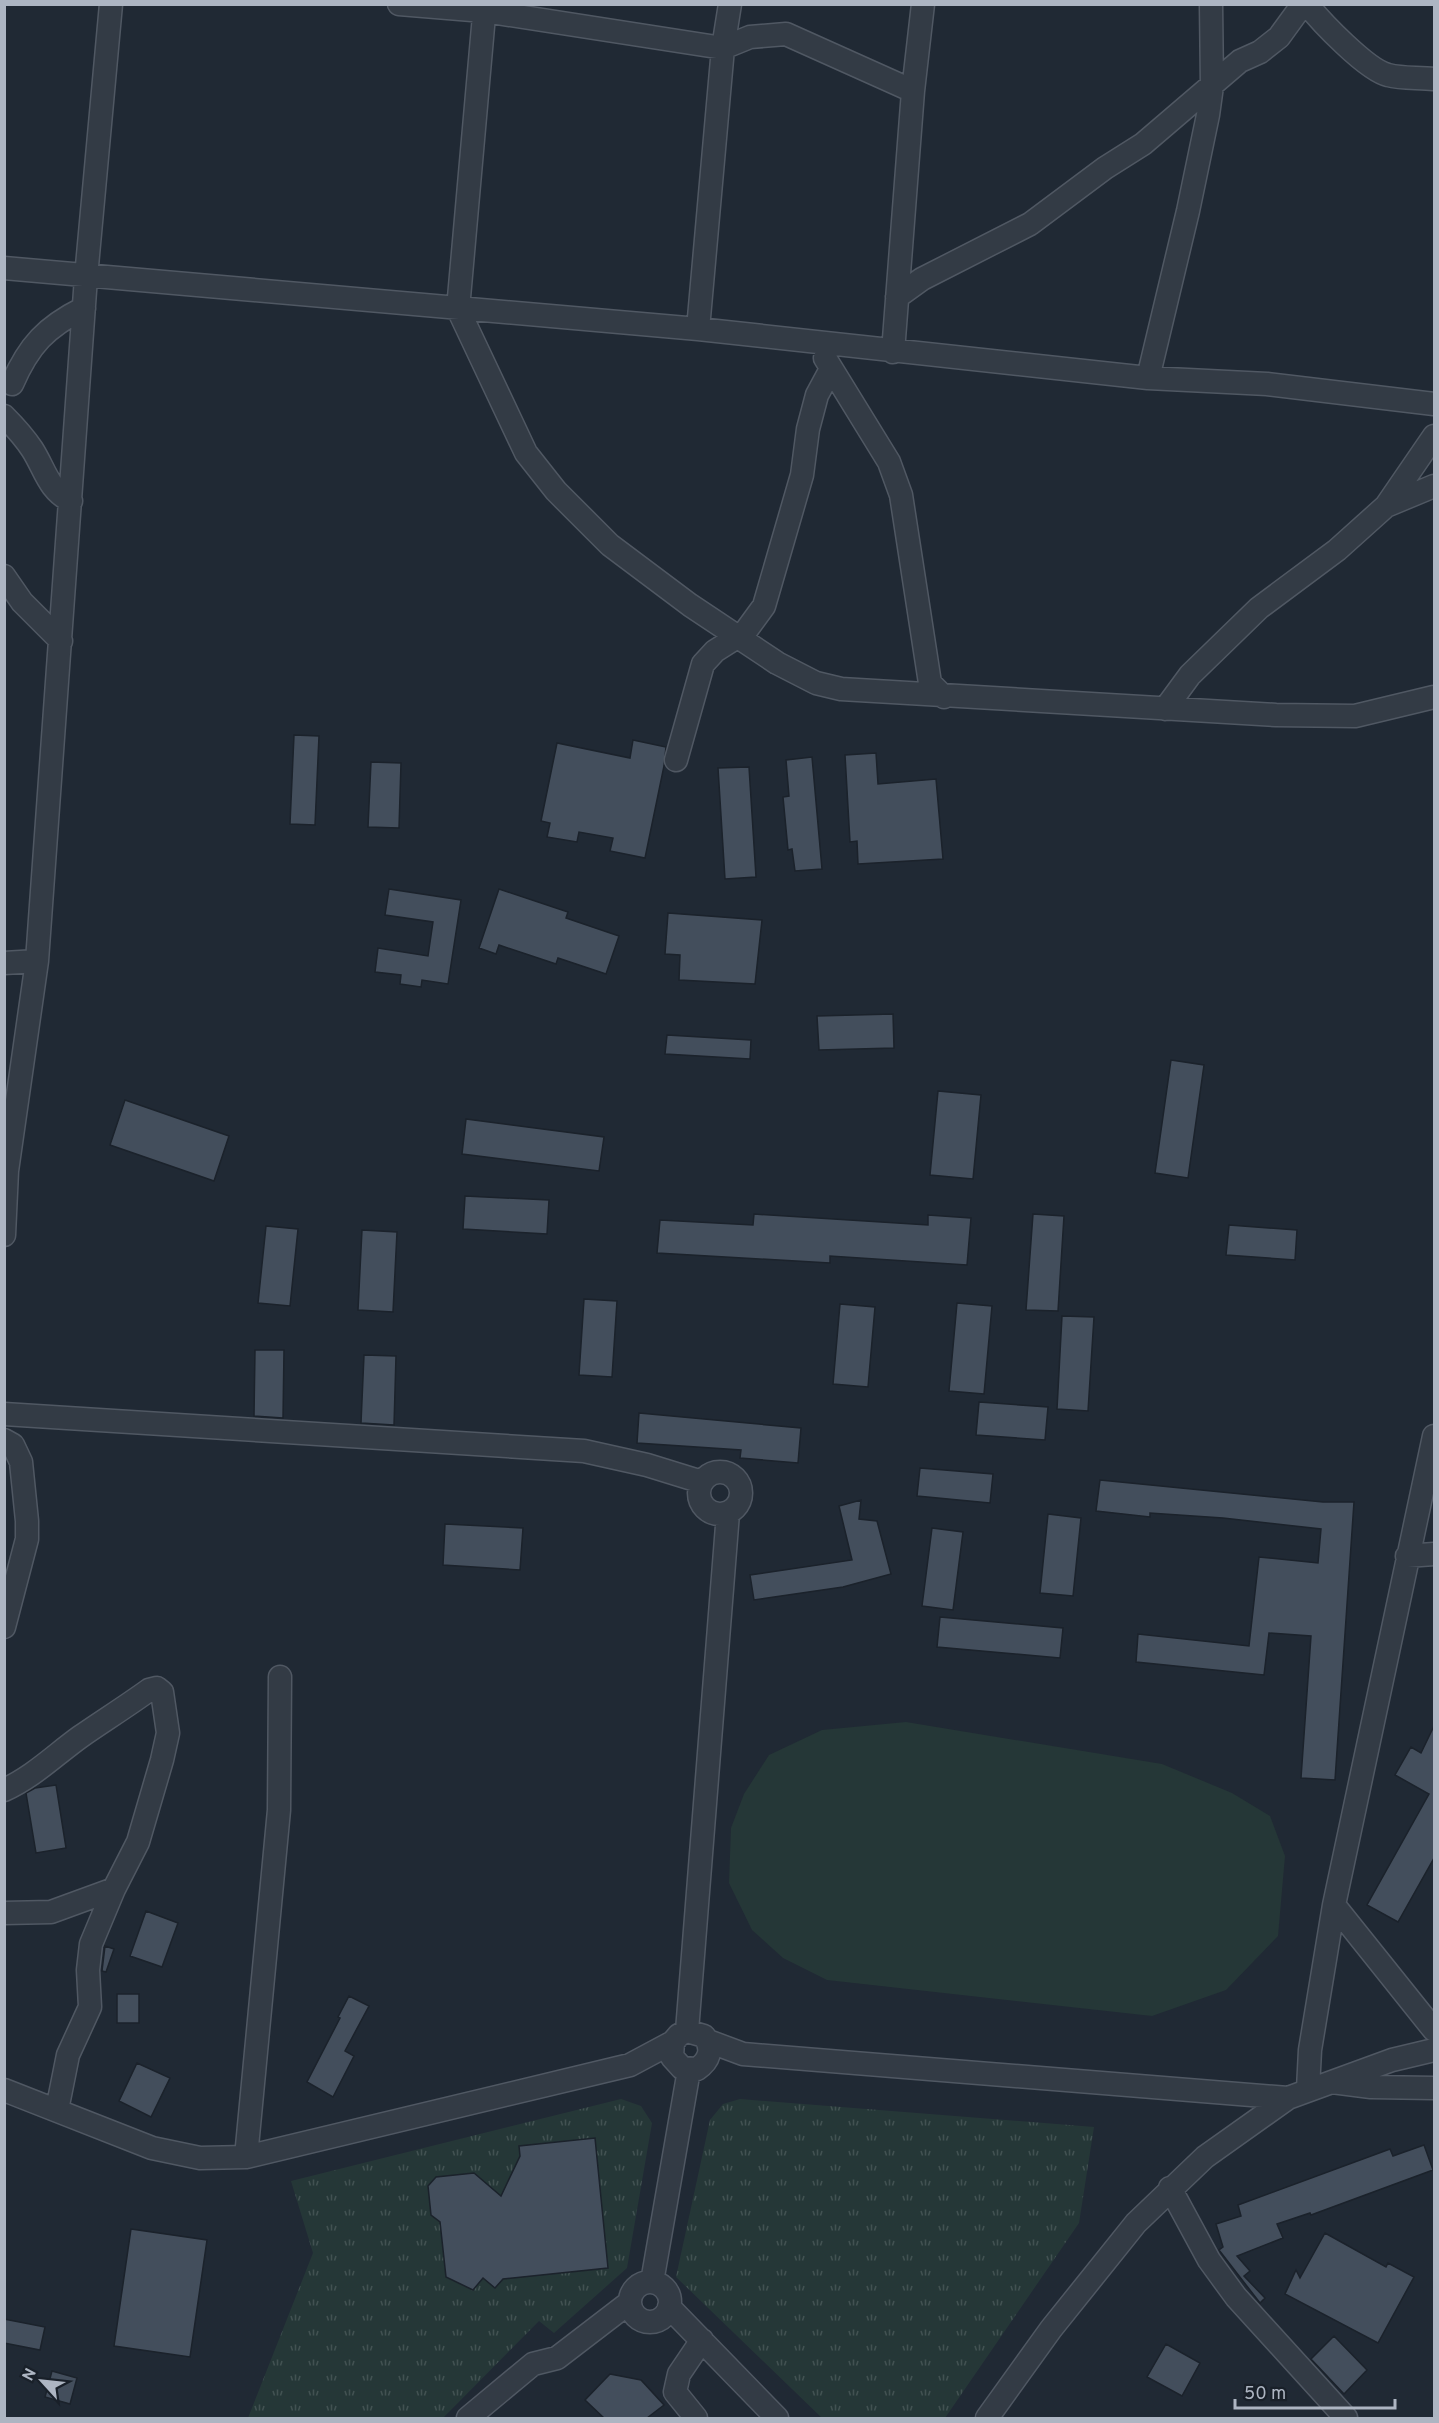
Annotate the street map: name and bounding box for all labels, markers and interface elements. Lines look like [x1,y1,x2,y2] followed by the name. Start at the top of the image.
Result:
[12,2351,72,2411] north arrow
[19,2365,42,2385] text: N
[1235,2372,1396,2410] scale bar
[1244,2383,1286,2406] text: 50 m

